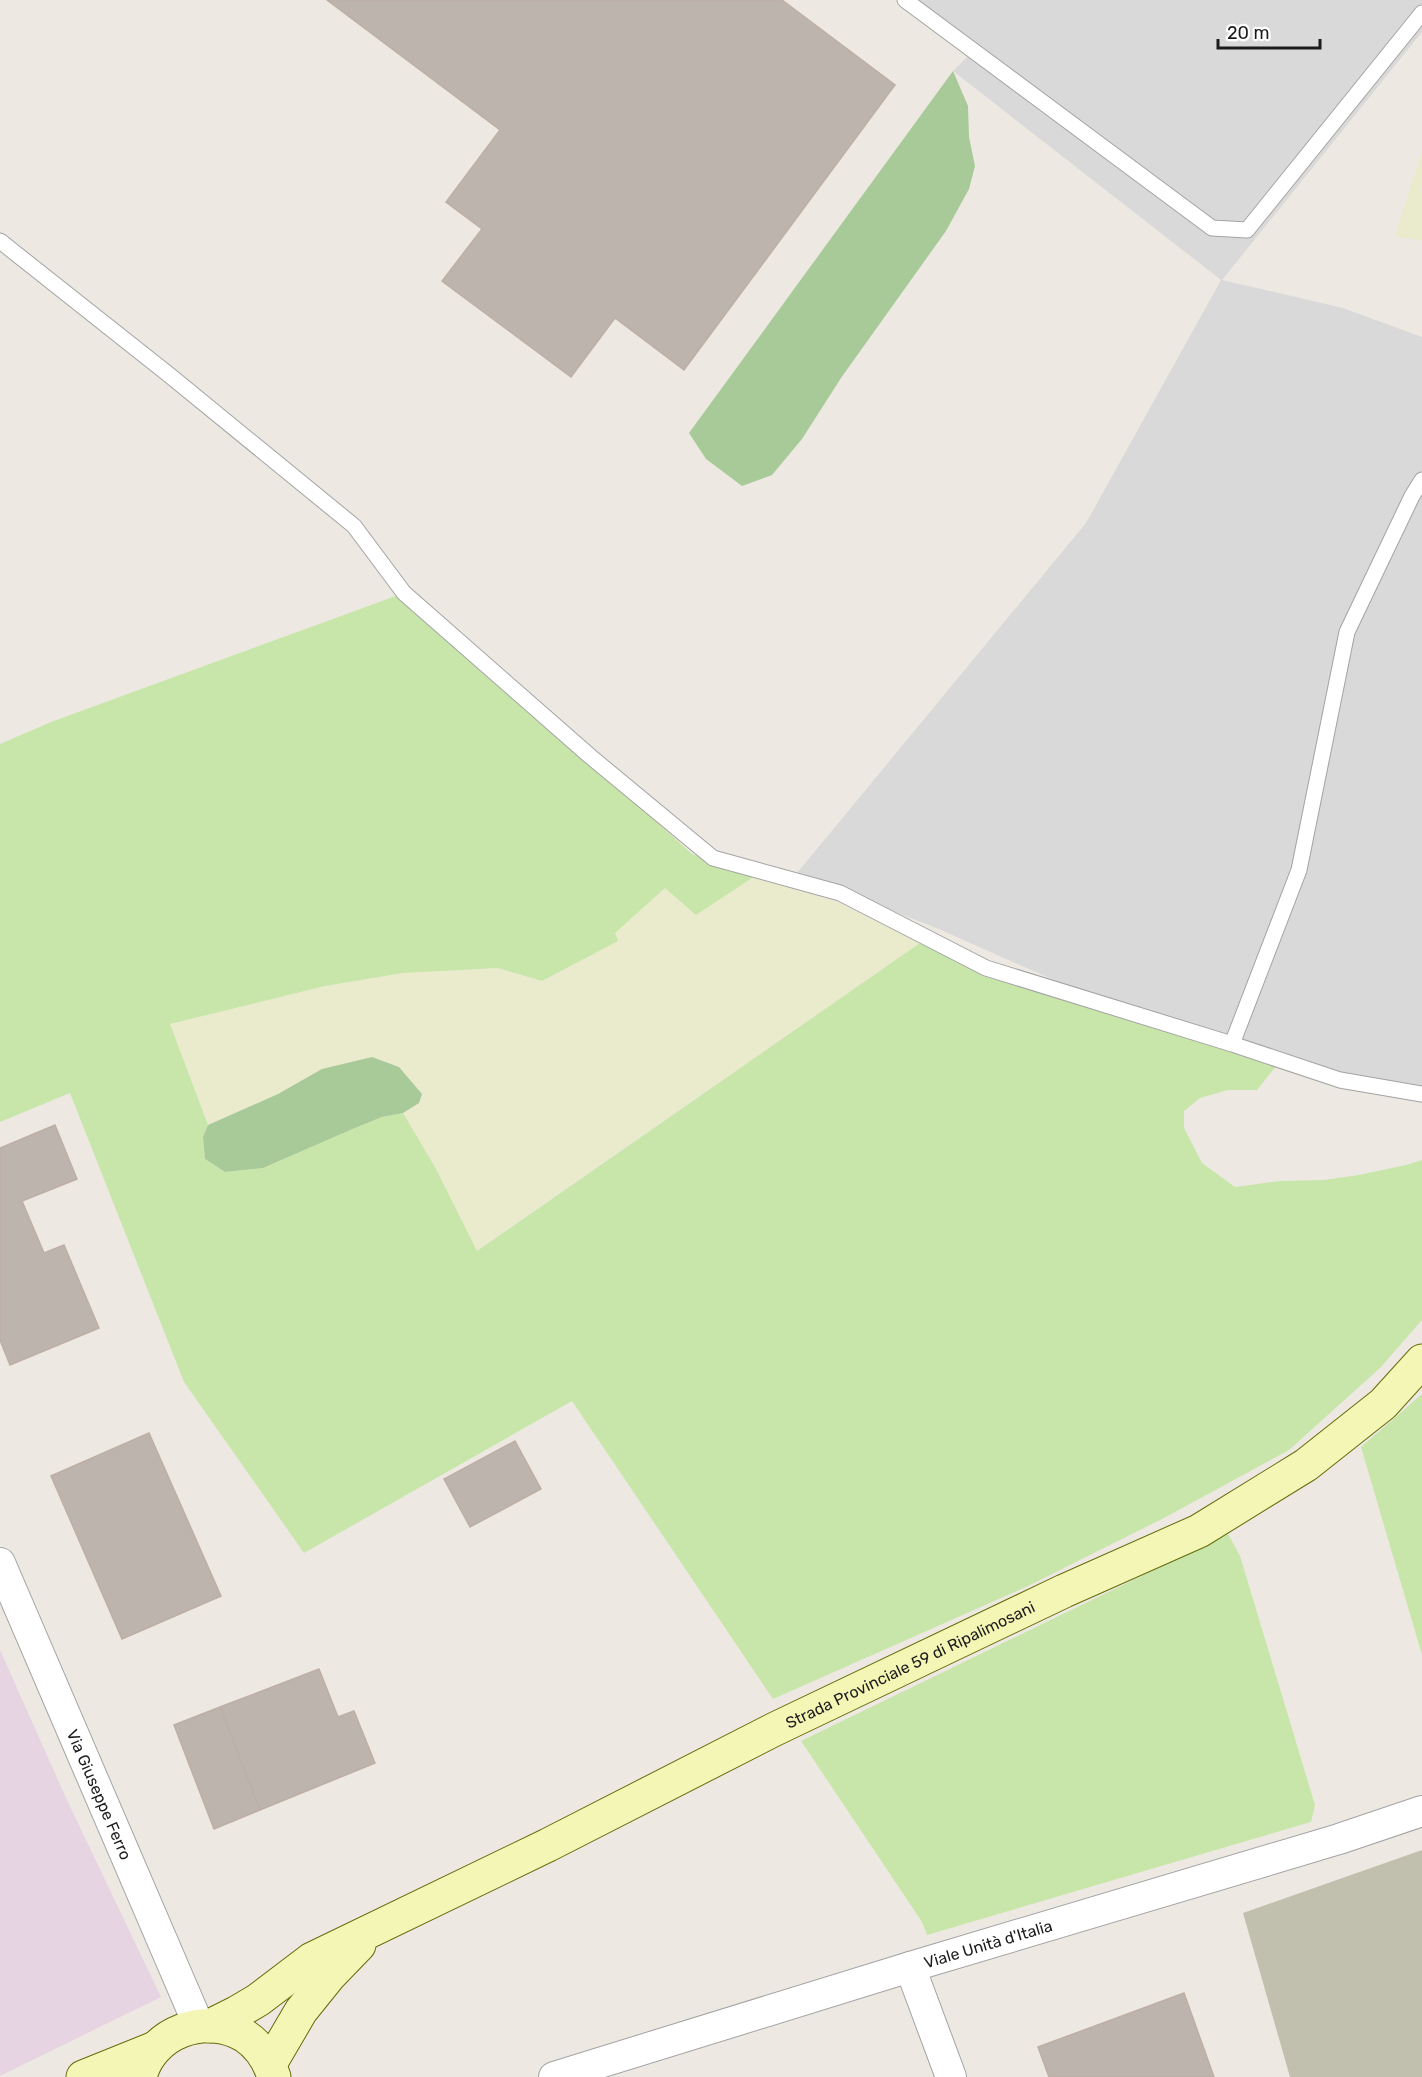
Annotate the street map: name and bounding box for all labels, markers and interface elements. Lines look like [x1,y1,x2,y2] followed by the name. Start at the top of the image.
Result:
[1218,12,1320,50] scale bar
[1227,22,1269,44] text: 20 m
[782,1597,1038,1732] street label: Strada Provinciale 59 di Ripalimosani
[63,1726,136,1863] street label: Via Giuseppe Ferro
[922,1916,1054,1972] street label: Viale Unità d'Italia

